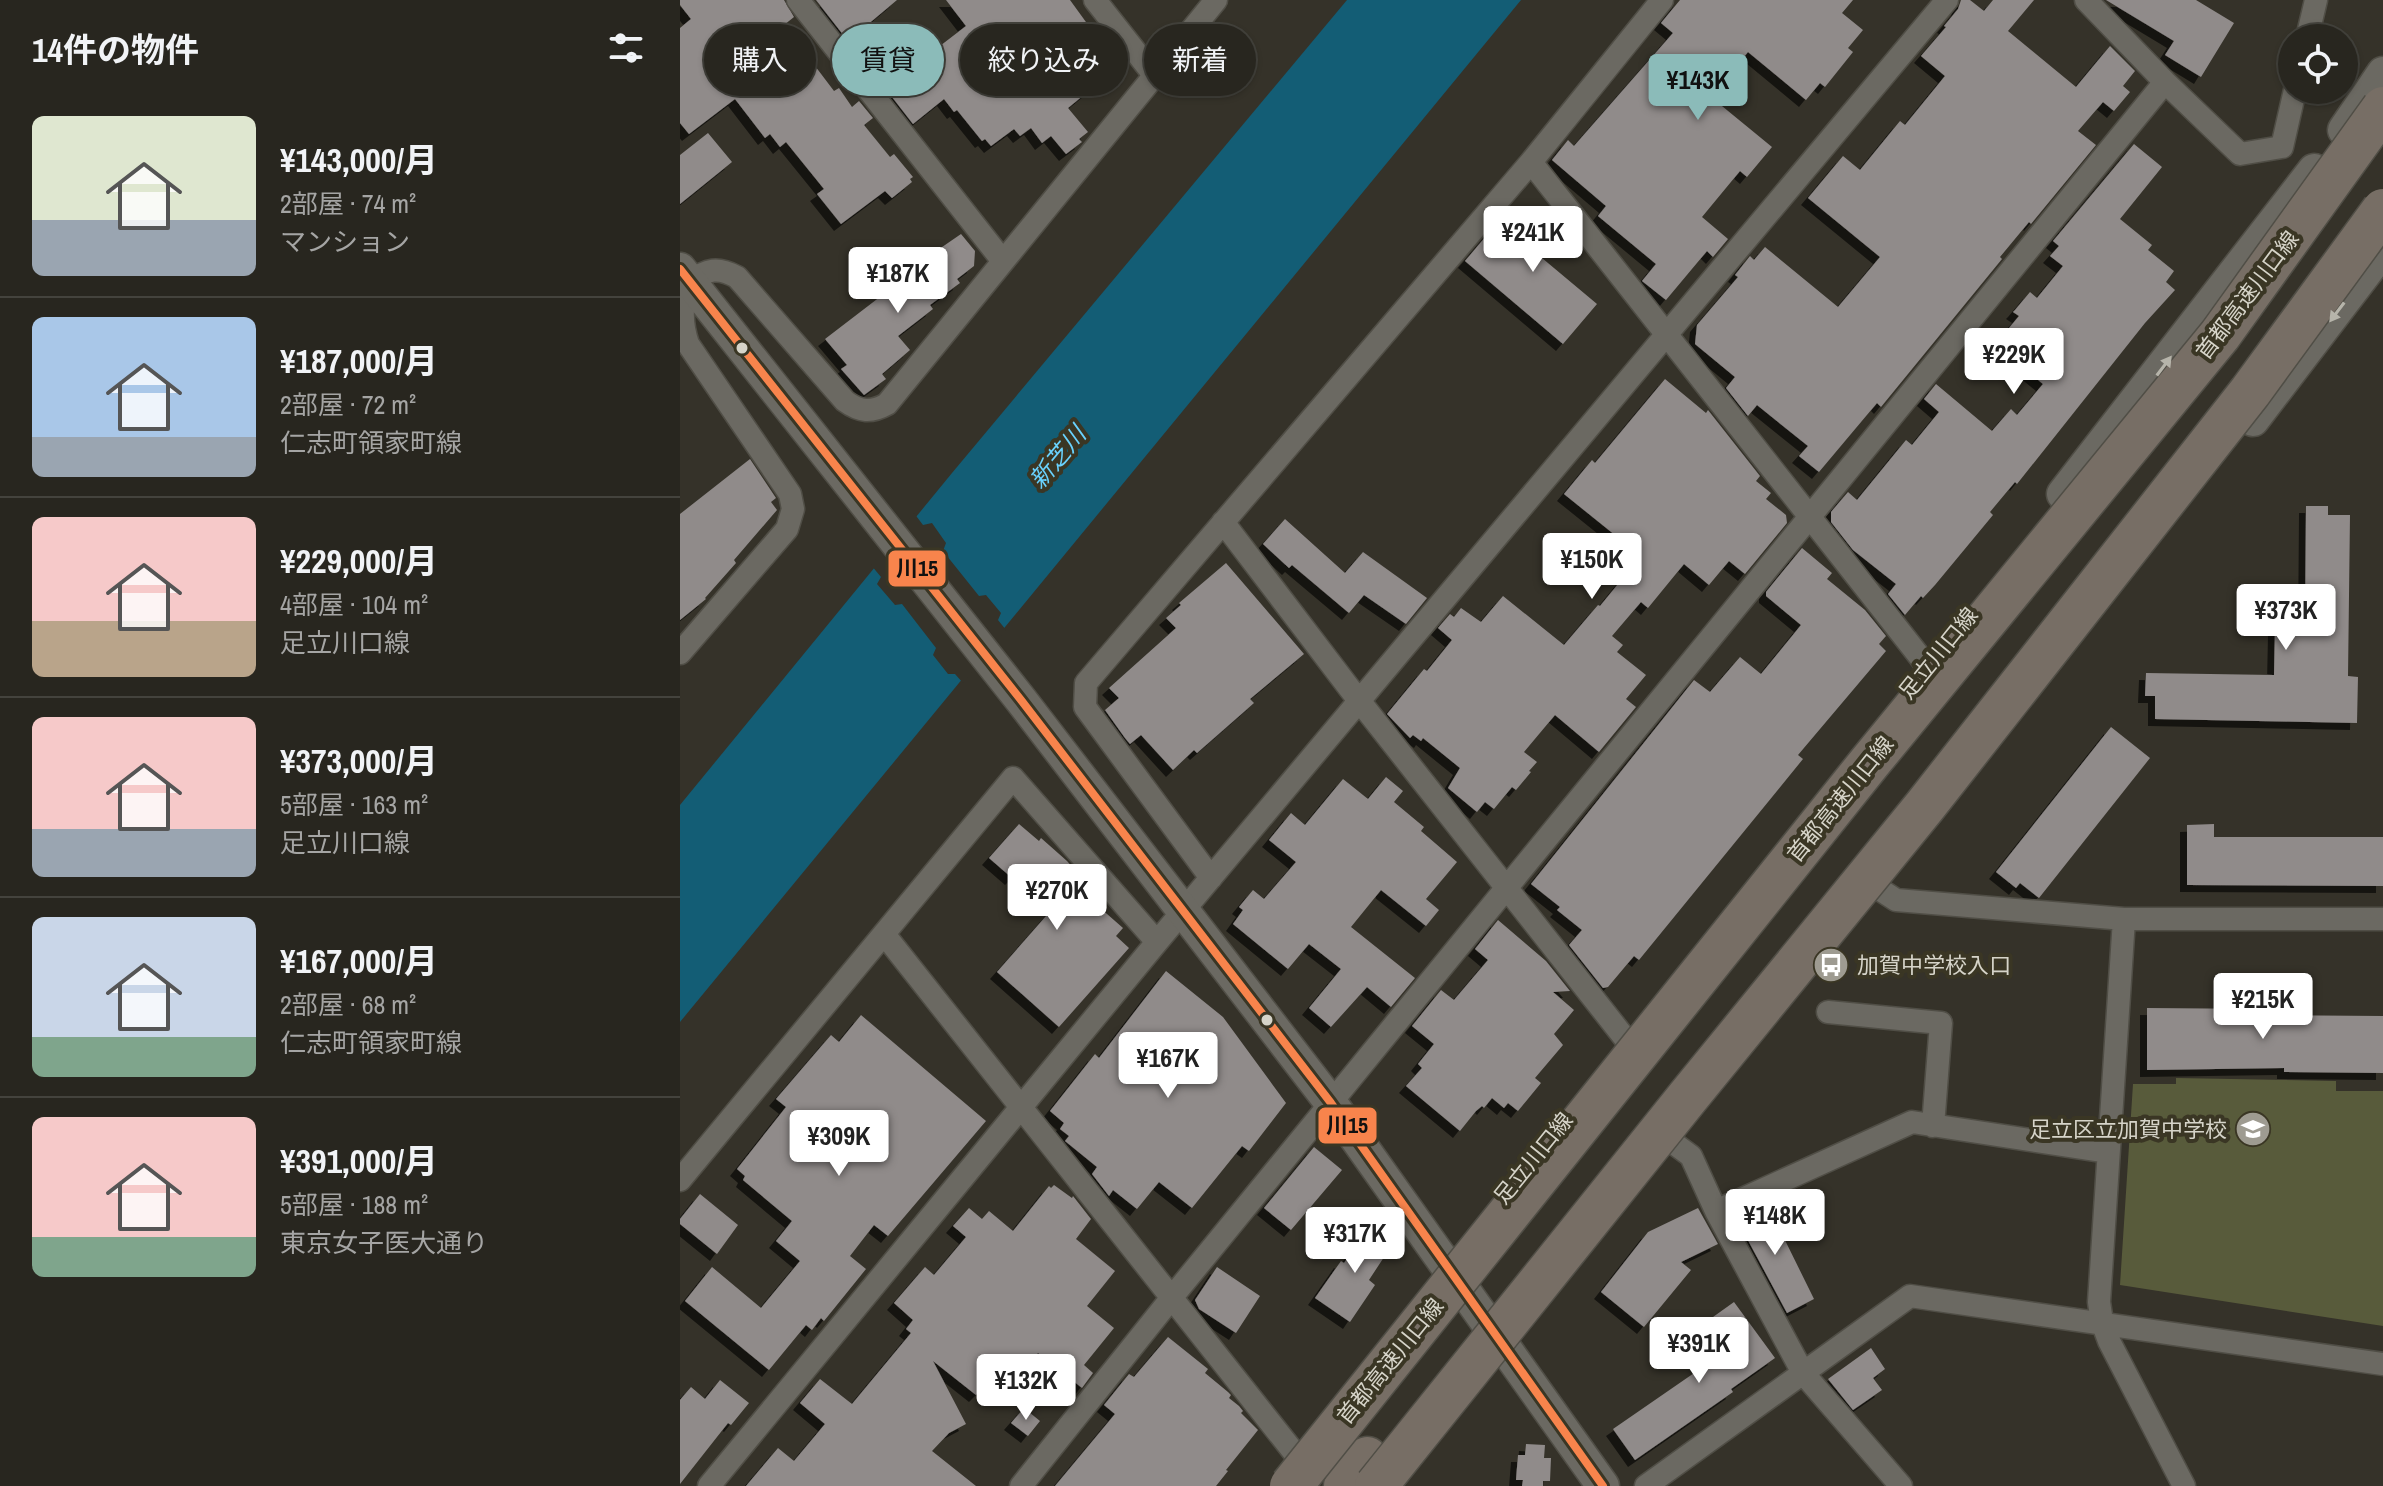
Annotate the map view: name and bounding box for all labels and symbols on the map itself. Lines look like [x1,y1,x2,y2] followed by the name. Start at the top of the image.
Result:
[1642,54,1754,122] pin: ¥143K
[1477,206,1589,274] pin: ¥241K
[2189,224,2305,366] street label: 首都高速川口線
[842,247,954,315] pin: ¥187K
[2329,302,2345,323] one-way arrow
[1958,328,2070,396] pin: ¥229K
[734,340,750,356] unlabelled marker
[2156,356,2172,376] one-way arrow
[1022,417,1094,495] water label: 新芝川
[1536,533,1648,601] pin: ¥150K
[887,549,947,588] line badge: 川15
[896,553,938,583] text: 川15
[2230,584,2342,652] pin: ¥373K
[1892,601,1984,705] street label: 足立川口線
[1780,730,1900,868] street label: 首都高速川口線
[1001,864,1113,932] pin: ¥270K
[1812,946,1850,984] bus stop icon: 加賀中学校入口
[1857,950,2011,980] place label: 加賀中学校入口
[2207,973,2319,1041] pin: ¥215K
[1259,1012,1275,1028] unlabelled marker
[1112,1032,1224,1100] pin: ¥167K
[1317,1106,1378,1145] line badge: 川15
[1487,1106,1579,1210] street label: 足立川口線
[783,1110,895,1178] pin: ¥309K
[1326,1110,1368,1140] text: 川15
[2234,1110,2272,1148] school or university icon: 足立区立加賀中学校
[2029,1114,2227,1144] place label: 足立区立加賀中学校
[1719,1189,1831,1257] pin: ¥148K
[1299,1207,1411,1275] pin: ¥317K
[1330,1292,1450,1430] street label: 首都高速川口線
[1643,1317,1755,1385] pin: ¥391K
[970,1354,1082,1422] pin: ¥132K

